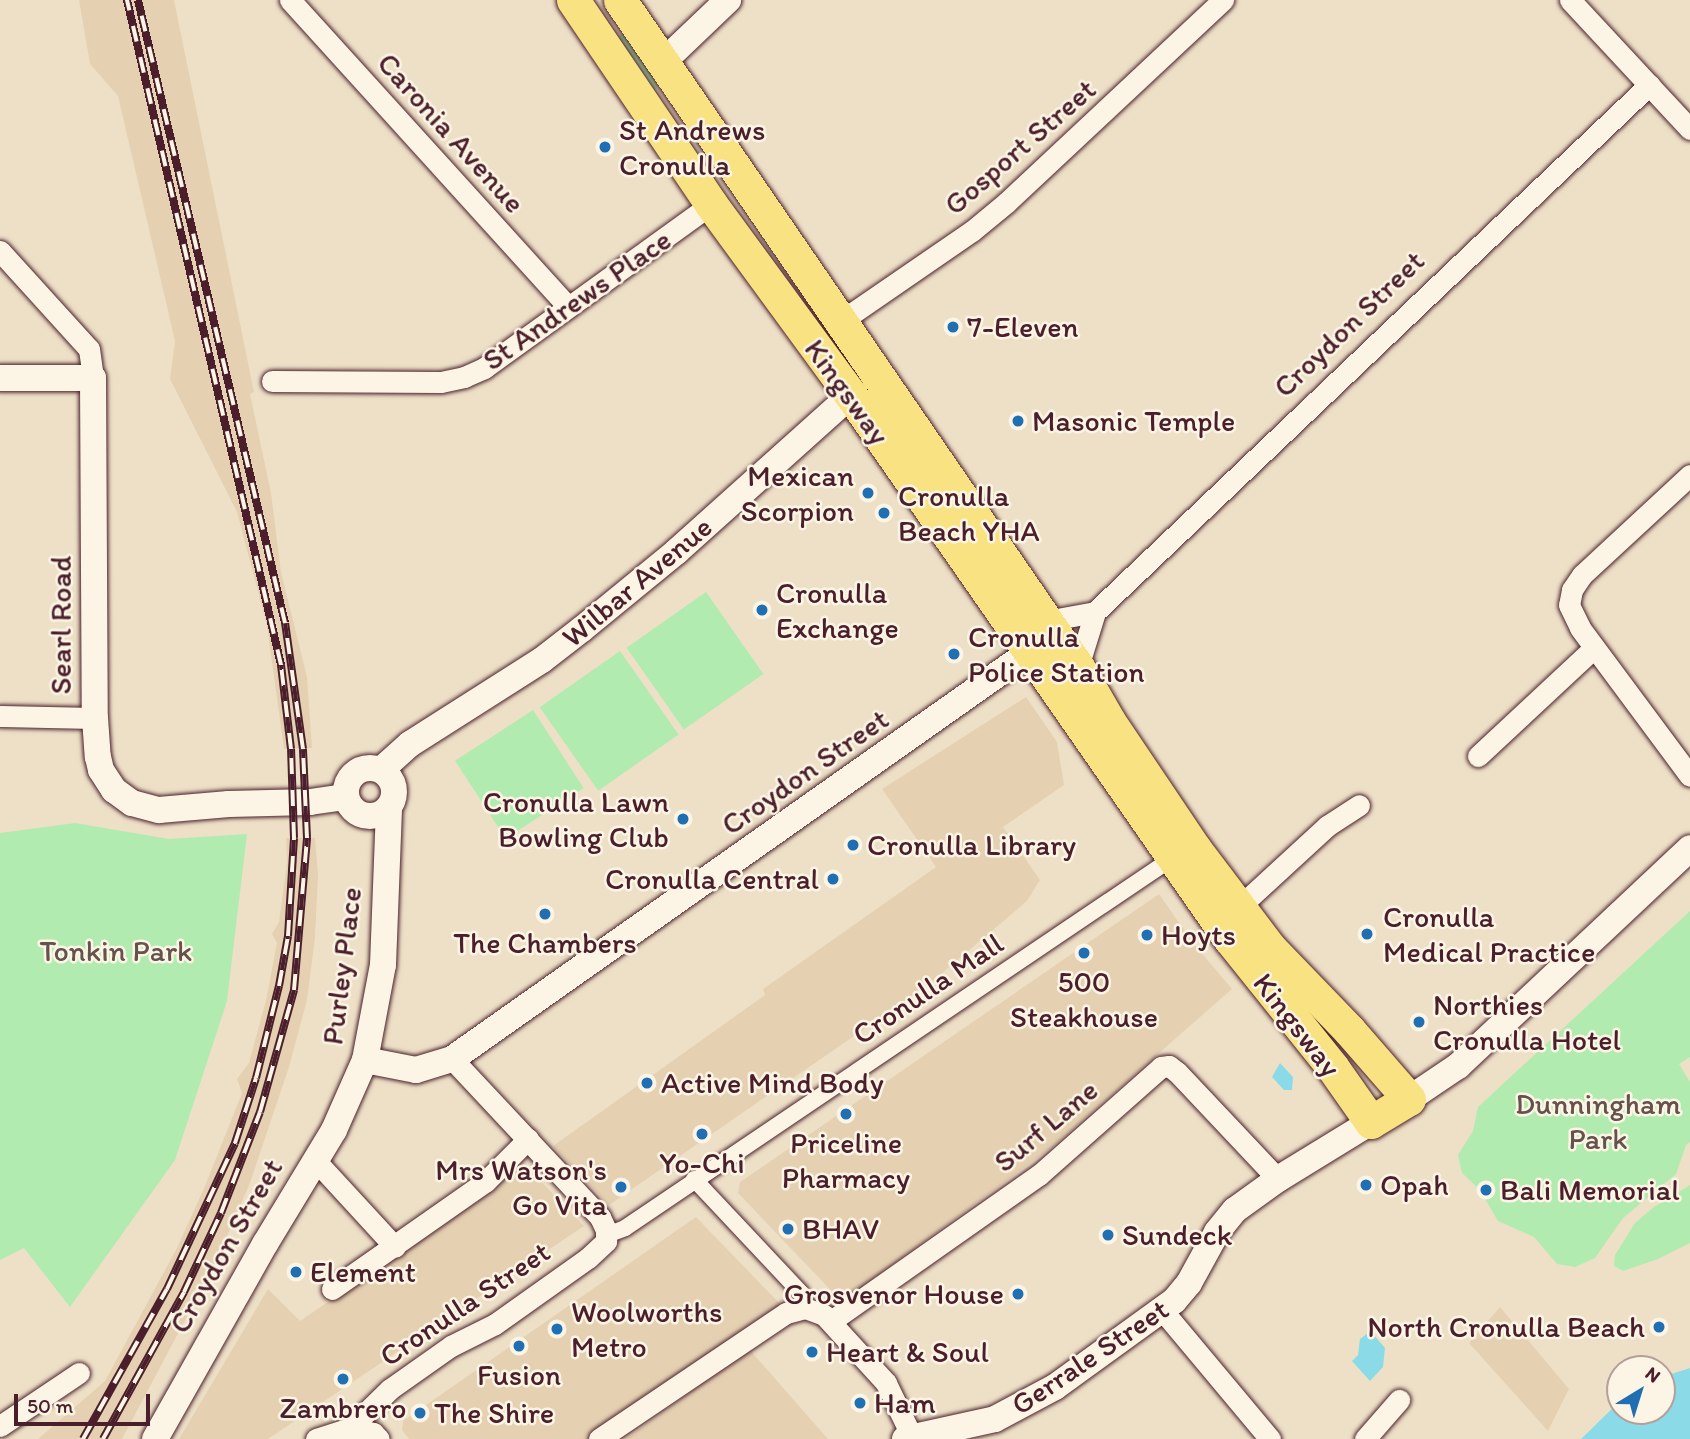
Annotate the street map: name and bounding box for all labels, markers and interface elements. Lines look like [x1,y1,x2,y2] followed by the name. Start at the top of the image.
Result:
[370,46,532,220] street label: Caronia Avenue
[937,72,1103,222] street label: Gosport Street
[619,112,766,182] place label: St Andrews Cronulla
[597,139,613,155] marker: St Andrews Cronulla
[475,221,679,379] street label: St Andrews Place
[1266,243,1432,405] street label: Croydon Street
[967,309,1078,345] place label: 7-Eleven
[945,319,961,335] marker: 7-Eleven
[797,332,897,452] street label: Kingsway
[1032,403,1235,439] place label: Masonic Temple
[1010,413,1026,429] marker: Masonic Temple
[741,458,854,528] place label: Mexican Scorpion
[898,478,1040,548] place label: Cronulla Beach YHA
[860,485,876,501] marker: Mexican Scorpion
[876,505,892,521] marker: Cronulla Beach YHA
[555,509,719,655] street label: Wilbar Avenue
[43,556,79,694] street label: Searl Road
[776,575,899,646] place label: Cronulla Exchange
[754,602,770,618] marker: Cronulla Exchange
[968,619,1146,690] place label: Cronulla Police Station
[946,646,962,662] marker: Cronulla Police Station
[715,701,895,843] street label: Croydon Street
[484,784,669,854] place label: Cronulla Lawn Bowling Club
[675,811,691,827] marker: Cronulla Lawn Bowling Club
[867,827,1075,863] place label: Cronulla Library
[845,837,861,853] marker: Cronulla Library
[604,861,819,897] place label: Cronulla Central
[825,871,841,887] marker: Cronulla Central
[314,885,370,1047] street label: Purley Place
[1383,899,1595,970] place label: Cronulla Medical Practice
[537,906,553,922] marker: The Chambers
[1161,917,1236,953] place label: Hoyts
[1357,924,1377,944] marker: Cronulla Medical Practice
[453,925,637,961] place label: The Chambers
[846,925,1010,1053] street label: Cronulla Mall
[1139,927,1155,943] marker: Hoyts
[40,933,192,969] park label: Tonkin Park
[1076,945,1092,961] marker: 500 Steakhouse
[1010,964,1158,1034] place label: 500 Steakhouse
[1245,966,1349,1084] street label: Kingsway
[1433,987,1621,1058] place label: Northies Cronulla Hotel
[1411,1014,1427,1030] marker: Northies Cronulla Hotel
[661,1065,884,1101] place label: Active Mind Body
[986,1072,1106,1180] street label: Surf Lane
[639,1075,655,1091] marker: Active Mind Body
[1515,1086,1681,1156] park label: Dunningham Park
[838,1106,854,1122] marker: Priceline Pharmacy
[782,1125,910,1196] place label: Priceline Pharmacy
[694,1126,710,1142] marker: Yo-Chi
[659,1145,745,1181] place label: Yo-Chi
[436,1152,607,1222] place label: Mrs Watson's Go Vita
[162,1153,290,1339] street label: Croydon Street
[1380,1167,1449,1203] place label: Opah
[1500,1172,1679,1208] place label: Bali Memorial
[1358,1177,1374,1193] marker: Opah
[613,1179,629,1195] marker: Mrs Watson's Go Vita
[1478,1182,1494,1198] marker: Bali Memorial
[802,1211,879,1247] place label: BHAV
[1122,1217,1232,1253] place label: Sundeck
[780,1221,796,1237] marker: BHAV
[1100,1227,1116,1243] marker: Sundeck
[373,1234,557,1374] street label: Cronulla Street
[310,1254,416,1290] place label: Element
[288,1264,304,1280] marker: Element
[784,1276,1004,1312] place label: Grosvenor House
[1010,1286,1026,1302] marker: Grosvenor House
[1005,1291,1175,1423] street label: Gerrale Street
[571,1294,722,1364] place label: Woolworths Metro
[1368,1309,1645,1345] place label: North Cronulla Beach
[1651,1319,1667,1335] marker: North Cronulla Beach
[549,1321,565,1337] marker: Woolworths Metro
[826,1334,989,1370] place label: Heart & Soul
[511,1338,527,1354] marker: Fusion
[804,1344,820,1360] marker: Heart & Soul
[1606,1355,1676,1425] north arrow
[477,1357,561,1393] place label: Fusion
[1641,1362,1665,1388] text: N
[335,1371,351,1387] marker: Zambrero
[18,1380,154,1424] scale bar
[874,1385,936,1421] place label: Ham
[280,1390,406,1426] place label: Zambrero
[27,1393,73,1418] text: 50 m
[434,1395,554,1431] place label: The Shire
[852,1395,868,1411] marker: Ham
[412,1405,428,1421] marker: The Shire

